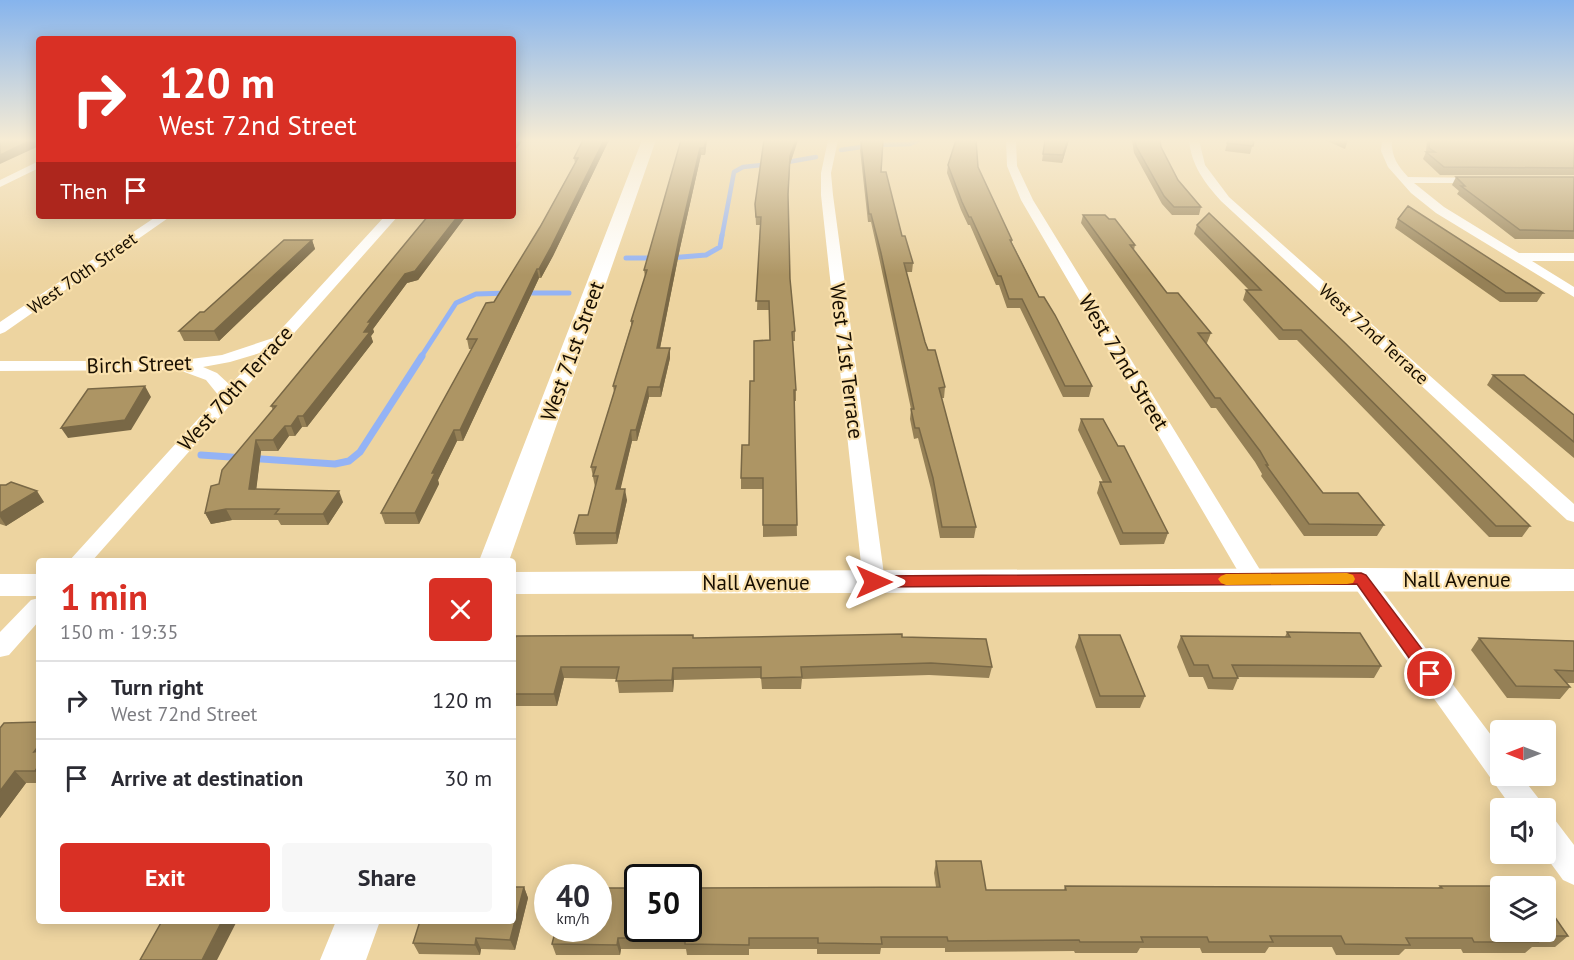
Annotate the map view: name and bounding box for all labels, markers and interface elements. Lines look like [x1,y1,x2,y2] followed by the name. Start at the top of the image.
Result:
[159,55,275,110] text: 120 m
[60,60,138,138] icon: right
[159,108,357,142] text: West 72nd Street
[119,174,152,207] icon: arrive
[60,177,107,205] text: Then
[23,227,141,319] street label: West 70th Street
[534,277,610,425] street label: West 71st Street
[1314,279,1434,389] street label: West 72nd Terrace
[824,282,870,440] street label: West 71st Terrace
[1073,289,1175,435] street label: West 72nd Street
[172,320,298,456] street label: West 70th Terrace
[86,349,192,379] street label: Birch Street
[842,550,906,614] position arrow
[1403,566,1511,593] street label: Nall Avenue
[702,569,810,596] street label: Nall Avenue
[60,573,148,620] text: 1 min
[429,578,492,641] button: close
[60,619,178,645] text: 150 m · 19:35
[1404,648,1455,699] pin
[1413,657,1446,690] icon: arrive
[111,673,203,701] text: Turn right
[60,684,93,717] icon: right
[432,686,492,714] text: 120 m
[111,701,257,727] text: West 72nd Street
[1490,720,1556,786] north arrow
[1490,720,1556,942] map controls
[60,762,93,795] icon: arrive
[111,764,303,792] text: Arrive at destination
[444,764,492,792] text: 30 m
[1490,798,1556,864] button: sound
[60,843,270,912] button: Exit
[282,843,492,912] button: Share
[624,864,702,942] speed limit sign: 50
[556,876,590,915] text: 40
[1490,876,1556,942] button: layers
[557,909,589,928] text: km/h

